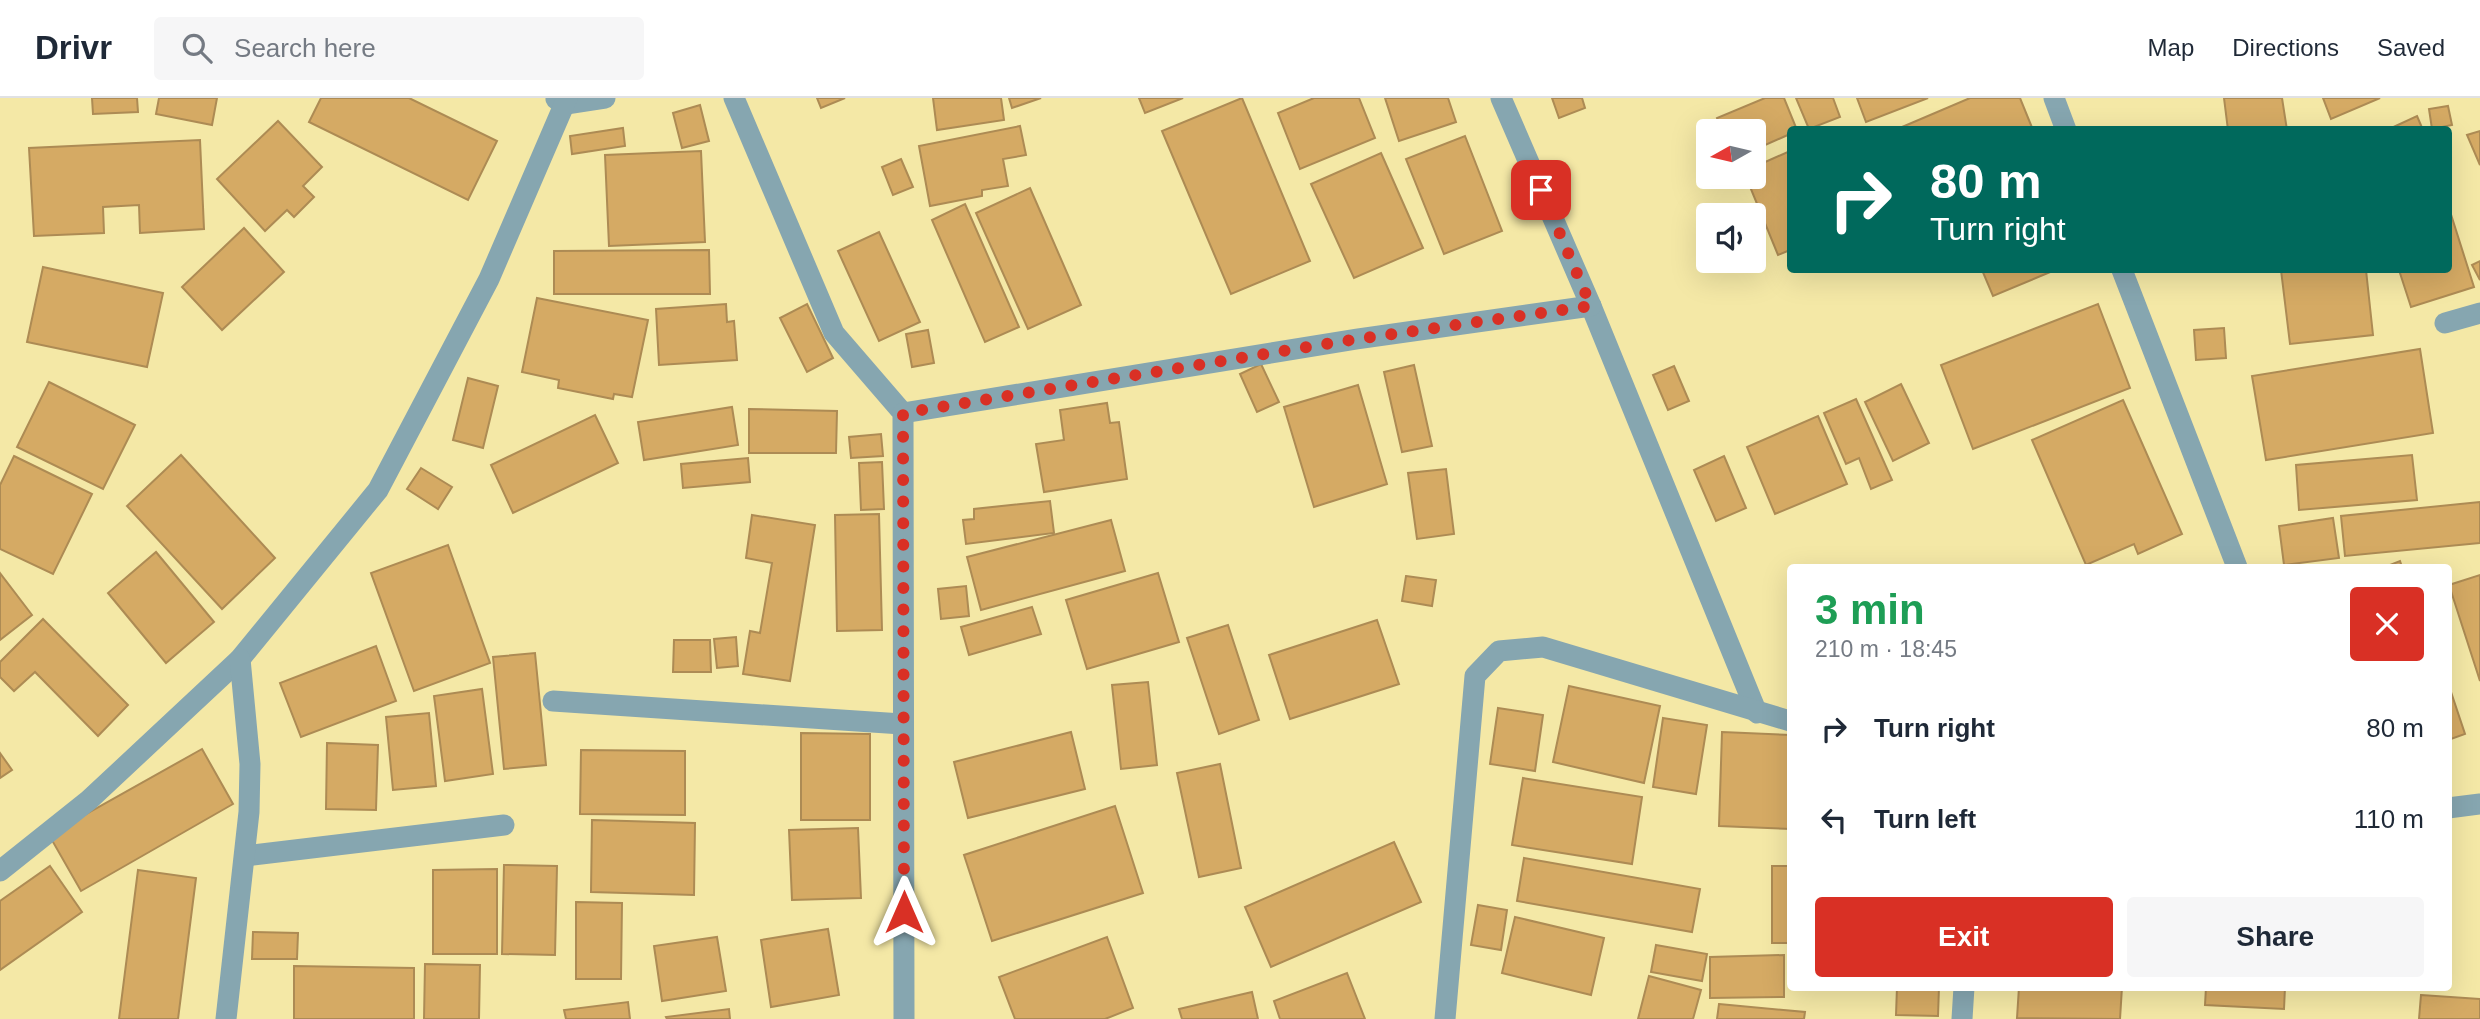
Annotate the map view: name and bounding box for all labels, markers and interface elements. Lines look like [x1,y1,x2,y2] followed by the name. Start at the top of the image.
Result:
[154,17,644,80] search box
[35,29,112,66] text: Drivr
[178,29,216,67] icon: search
[234,33,376,63] text: Search here
[2148,34,2194,61] text: Map
[2232,34,2339,61] text: Directions
[2377,34,2445,61] text: Saved
[1696,119,1766,189] north arrow
[1696,119,1766,273] map controls
[1815,154,1906,245] icon: right
[1930,154,2042,208] text: 80 m
[1511,160,1571,220] pin
[1522,171,1560,209] icon: arrive
[1696,203,1766,273] button: sound
[1930,211,2066,247] text: Turn right
[1815,586,1925,633] text: 3 min
[2350,587,2424,661] button: close
[1815,636,1957,662] text: 210 m · 18:45
[1815,710,1853,748] icon: right
[1874,713,1995,743] text: Turn right
[2366,713,2424,743] text: 80 m
[1815,801,1853,839] icon: left
[1874,804,1976,834] text: Turn left
[2354,804,2424,834] text: 110 m
[867,875,941,949] position arrow
[1815,897,2113,977] button: Exit
[2127,897,2424,977] button: Share

